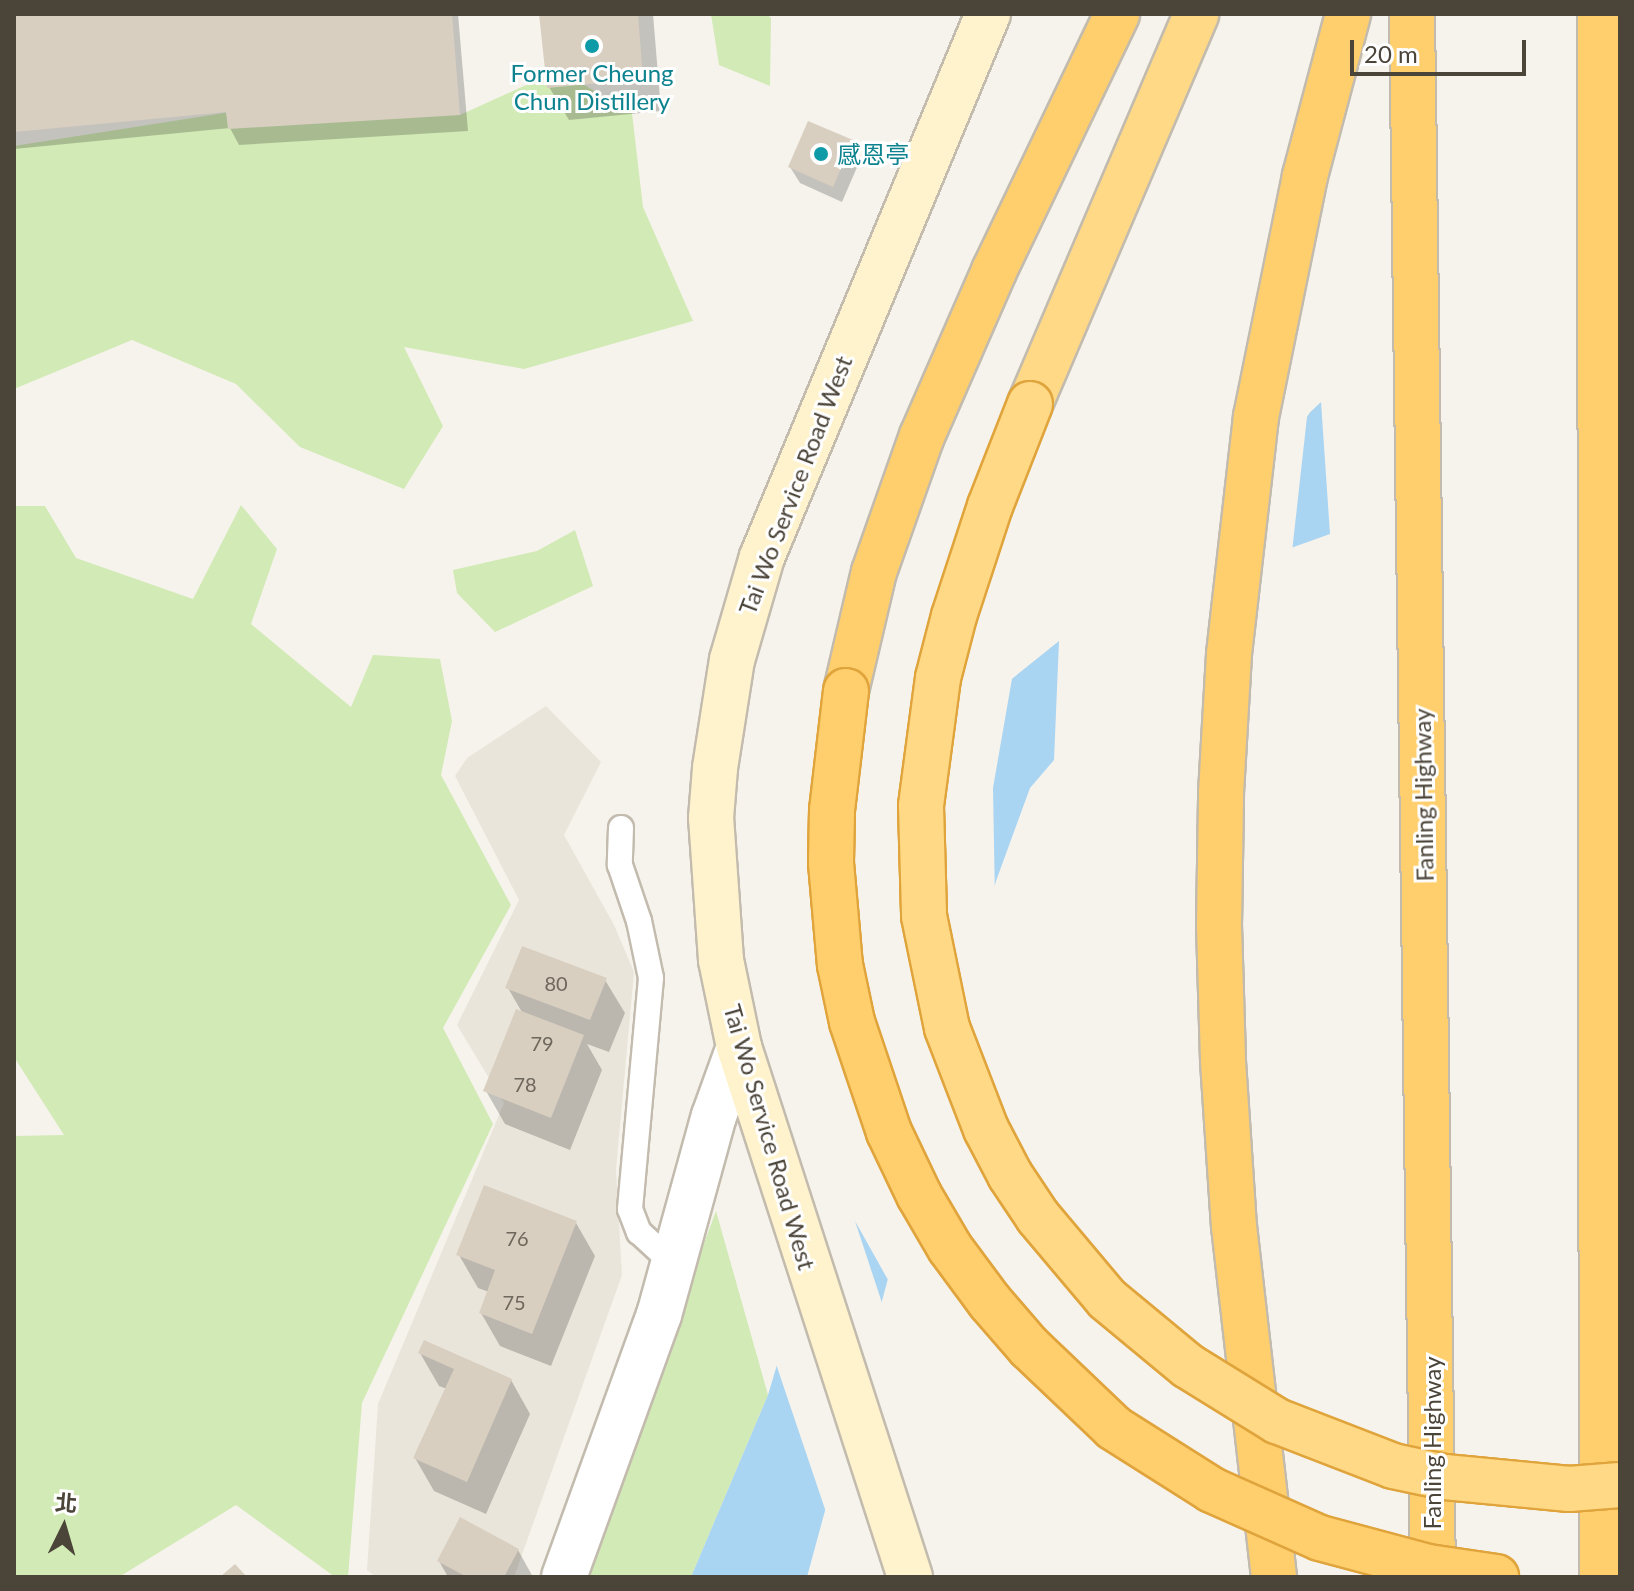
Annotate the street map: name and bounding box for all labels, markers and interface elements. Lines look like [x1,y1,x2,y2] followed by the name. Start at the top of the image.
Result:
[1354,24,1530,74] scale bar
[583,37,601,55] marker: Former Cheung Chun Distillery
[1364,39,1418,68] text: 20 m
[510,59,674,115] place label: Former Cheung Chun Distillery
[837,140,909,168] place label: 感恩亭
[812,145,830,163] marker: 感恩亭
[732,351,858,619] street label: Tai Wo Service Road West
[1407,708,1439,882] street label: Fanling Highway
[544,971,568,995] house number: 80
[718,1001,822,1273] street label: Tai Wo Service Road West
[530,1031,554,1055] house number: 79
[513,1072,537,1096] house number: 78
[505,1226,529,1250] house number: 76
[502,1290,526,1314] house number: 75
[1418,1356,1446,1530] street label: Fanling Highway
[24,1487,104,1567] north arrow
[54,1488,78,1517] text: 北

